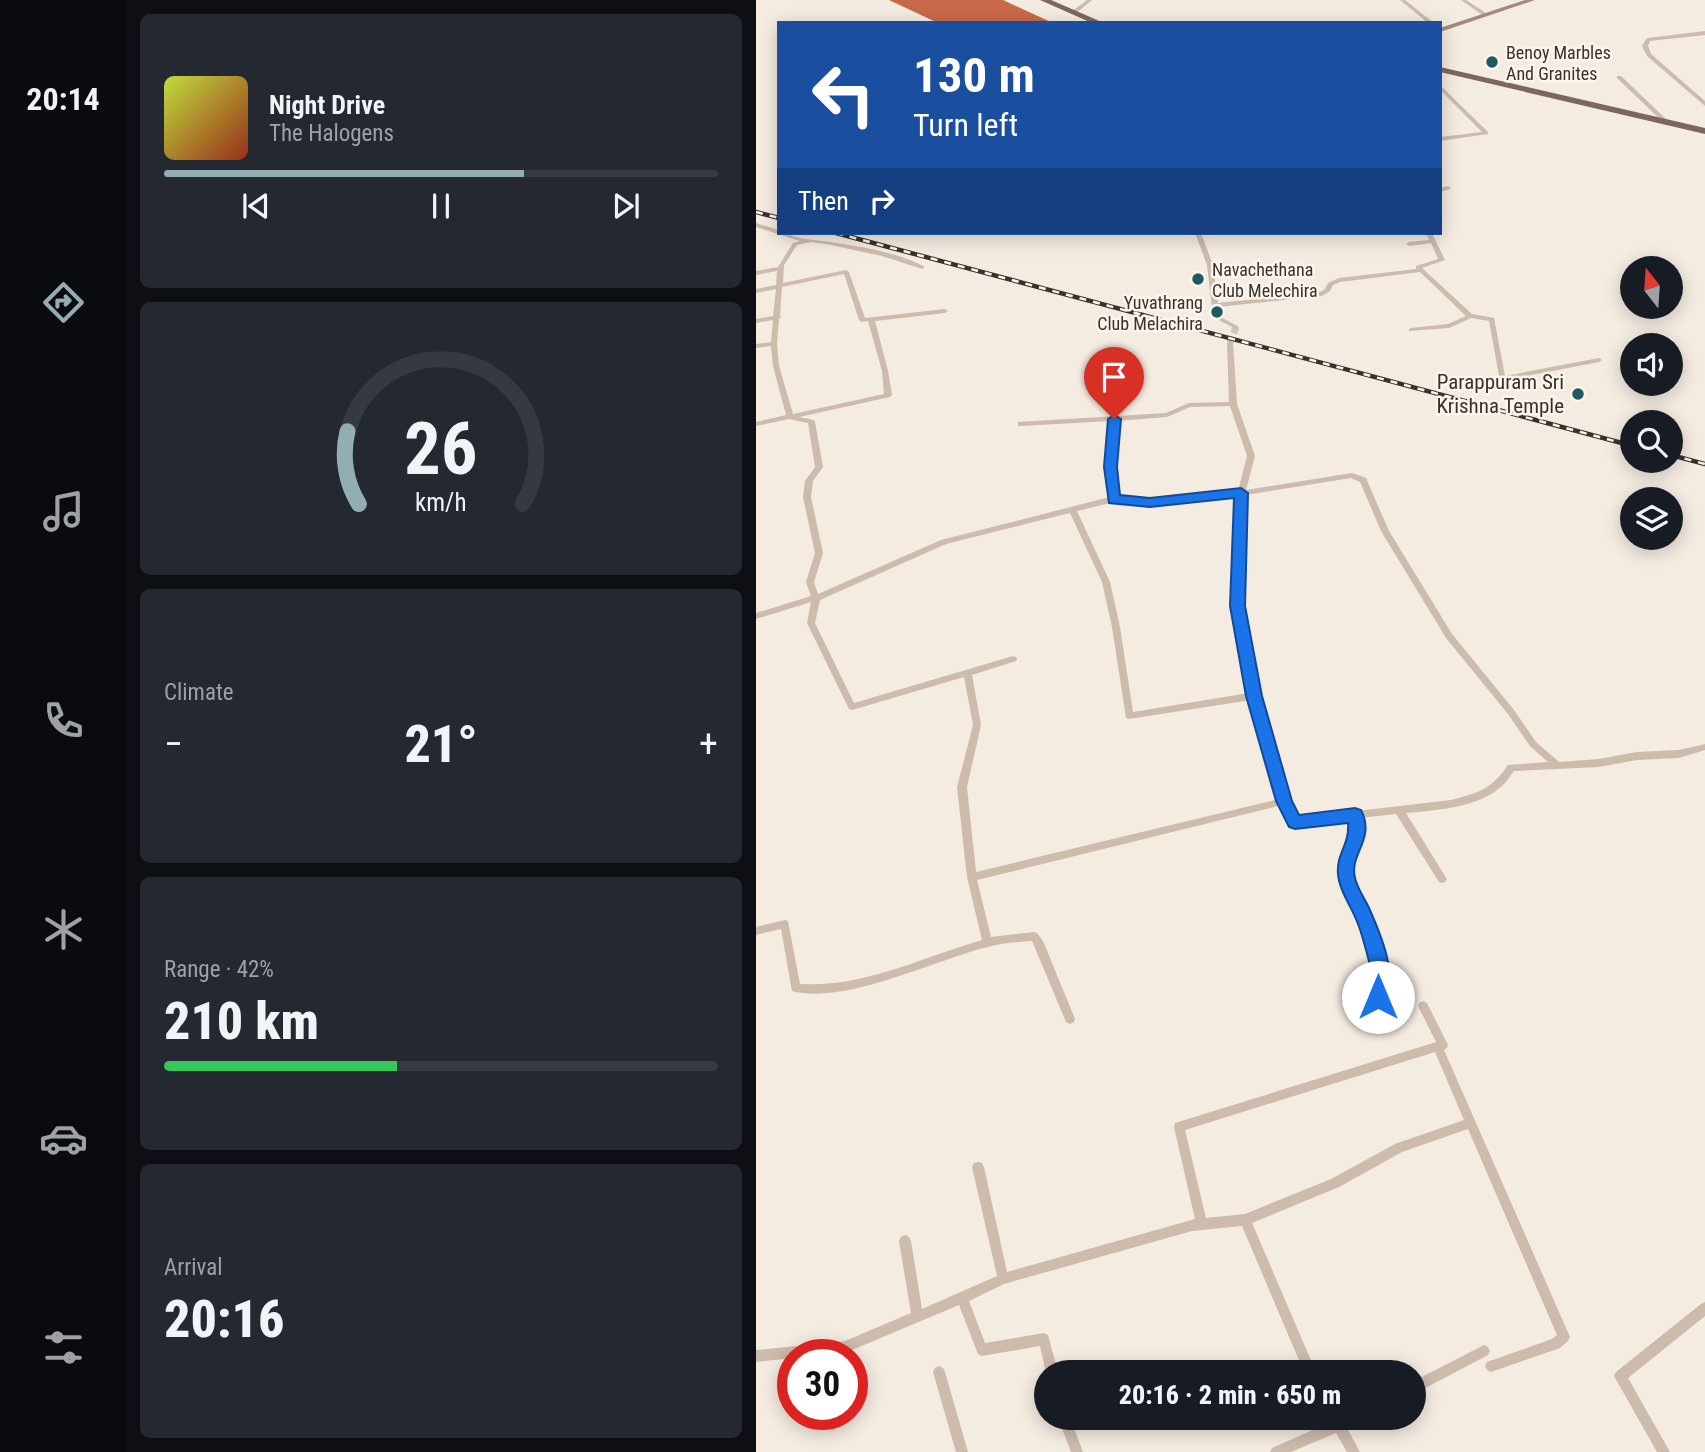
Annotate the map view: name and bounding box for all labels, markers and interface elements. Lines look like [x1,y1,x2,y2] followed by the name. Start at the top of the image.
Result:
[1506,42,1611,84] place label: Benoy Marbles And Granites
[913,47,1035,104] text: 130 m
[798,49,889,140] icon: left
[1484,54,1500,70] marker: Benoy Marbles And Granites
[26,80,100,118] text: 20:14
[269,90,385,120] text: Night Drive
[913,106,1018,144] text: Turn left
[269,120,394,147] text: The Halogens
[863,182,901,220] icon: right
[798,186,849,216] text: Then
[237,187,275,225] icon: previous
[422,187,460,225] icon: pause
[607,187,645,225] icon: next
[1620,256,1684,318] north arrow
[1620,256,1683,550] map controls
[1212,259,1318,301] place label: Navachethana Club Melechira
[1190,271,1206,287] marker: Navachethana Club Melechira
[39,278,88,327] icon: directions
[1097,292,1203,334] place label: Yuvathrang Club Melachira
[1209,304,1225,320] marker: Yuvathrang Club Melachira
[1620,333,1683,396] button: sound
[1084,347,1144,419] pin
[1095,358,1133,396] icon: arrive
[1436,370,1564,418] place label: Parappuram Sri Krishna Temple
[1570,386,1586,402] marker: Parappuram Sri Krishna Temple
[404,407,478,493] text: 26
[1620,410,1683,473] button: search
[39,487,88,536] icon: music
[1620,487,1683,550] button: layers
[415,488,467,517] text: km/h
[164,679,234,706] text: Climate
[39,696,88,745] icon: phone
[404,714,478,775] text: 21°
[164,722,183,766] text: −
[699,722,718,766] text: +
[39,905,88,954] icon: climate
[164,956,274,983] text: Range · 42%
[1341,960,1415,1034] position arrow
[164,991,319,1052] text: 210 km
[39,1114,88,1163] icon: car
[164,1254,223,1281] text: Arrival
[164,1289,284,1350] text: 20:16
[39,1323,88,1372] icon: filters
[777,1339,868,1430] speed limit sign: 30
[1119,1380,1341,1410] text: 20:16 · 2 min · 650 m

